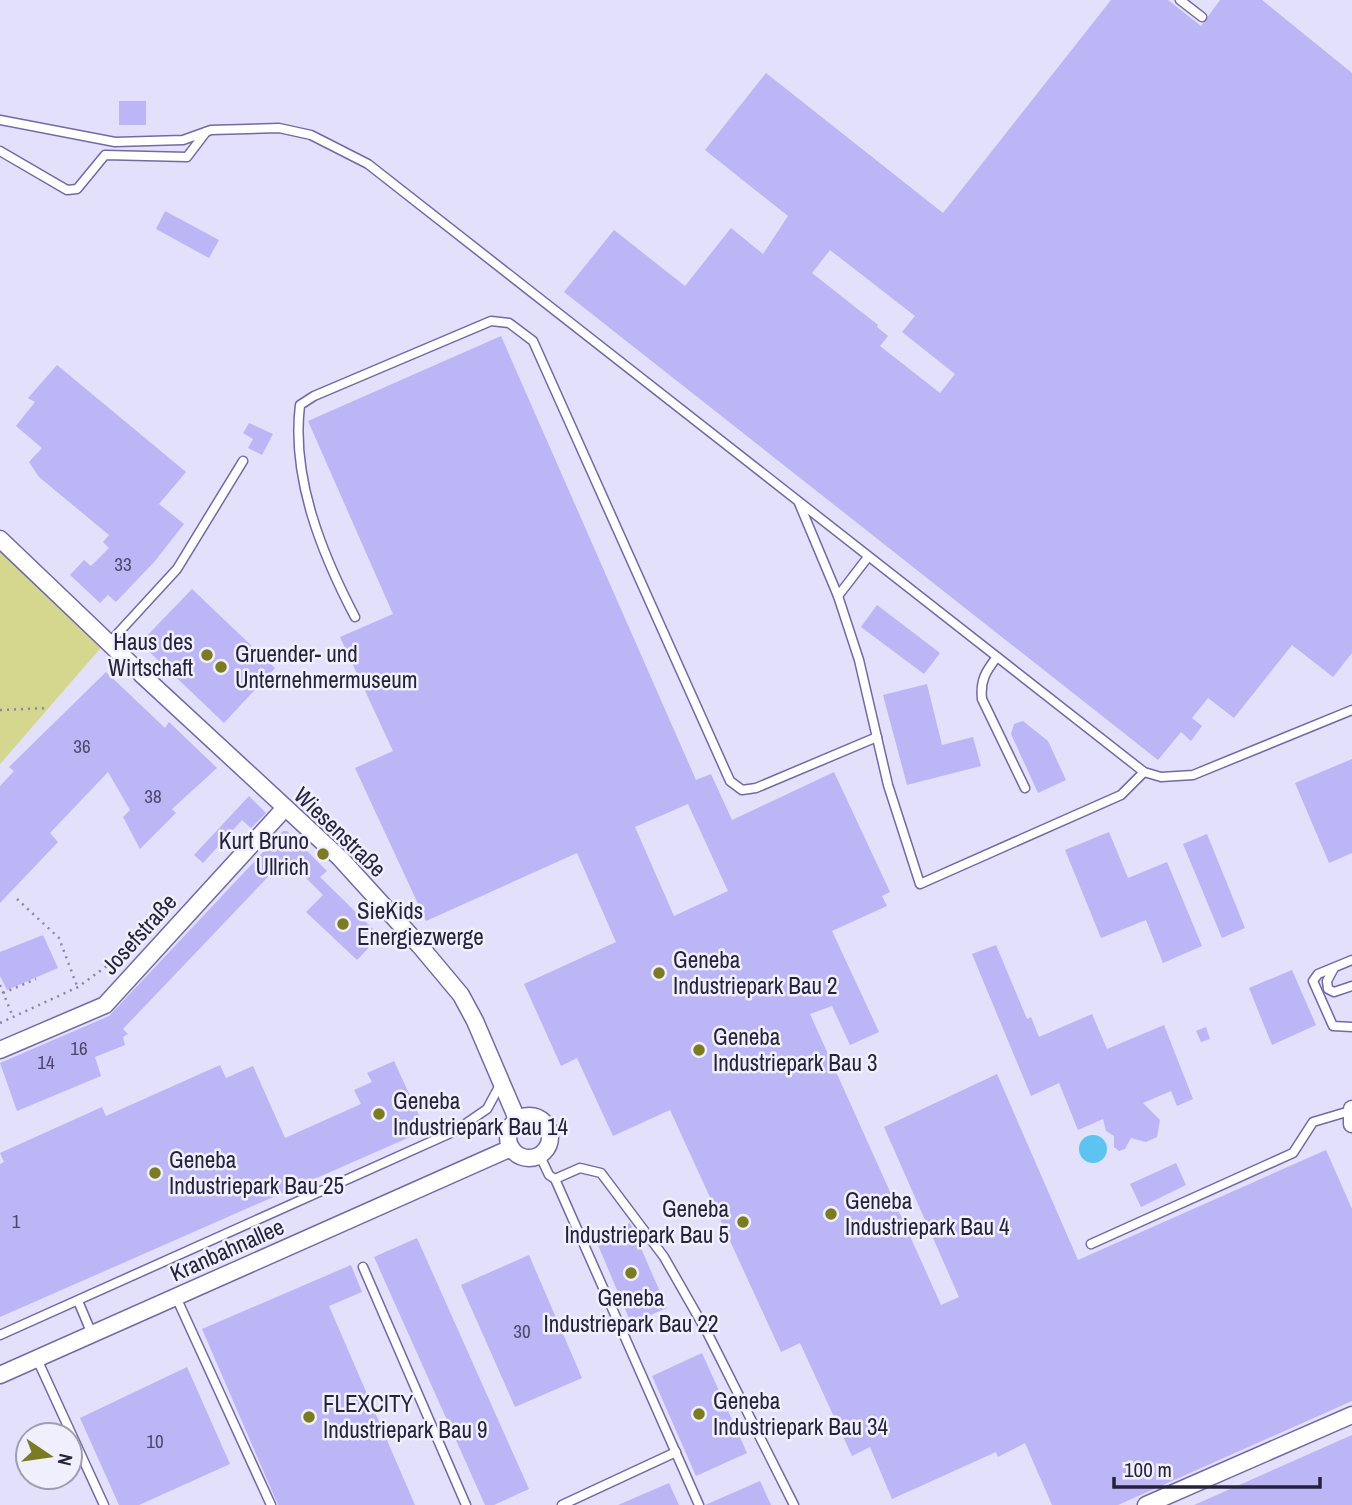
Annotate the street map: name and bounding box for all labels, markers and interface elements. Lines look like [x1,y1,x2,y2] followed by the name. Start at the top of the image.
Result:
[114,551,132,577] house number: 33
[108,626,193,683] place label: Haus des Wirtschaft
[235,638,417,695] place label: Gruender- und Unternehmermuseum
[199,647,215,663] marker: Haus des Wirtschaft
[213,659,229,675] marker: Gruender- und Unternehmermuseum
[73,733,91,759] house number: 36
[287,780,393,884] street label: Wiesenstraße
[144,783,162,809] house number: 38
[219,825,309,882] place label: Kurt Bruno Ullrich
[315,846,331,862] marker: Kurt Bruno Ullrich
[94,887,183,981] street label: Josefstraße
[357,895,484,952] place label: SieKids Energiezwerge
[335,916,351,932] marker: SieKids Energiezwerge
[673,944,838,1001] place label: Geneba Industriepark Bau 2
[651,965,667,981] marker: Geneba Industriepark Bau 2
[713,1021,878,1078] place label: Geneba Industriepark Bau 3
[70,1035,88,1061] house number: 16
[691,1042,707,1058] marker: Geneba Industriepark Bau 3
[37,1049,55,1075] house number: 14
[393,1085,569,1142] place label: Geneba Industriepark Bau 14
[371,1106,387,1122] marker: Geneba Industriepark Bau 14
[169,1144,344,1201] place label: Geneba Industriepark Bau 25
[147,1165,163,1181] marker: Geneba Industriepark Bau 25
[845,1185,1010,1242] place label: Geneba Industriepark Bau 4
[564,1193,730,1250] place label: Geneba Industriepark Bau 5
[823,1206,839,1222] marker: Geneba Industriepark Bau 4
[12,1208,21,1234] house number: 1
[165,1211,289,1288] street label: Kranbahnallee
[735,1214,751,1230] marker: Geneba Industriepark Bau 5
[623,1265,639,1281] marker: Geneba Industriepark Bau 22
[543,1282,719,1339] place label: Geneba Industriepark Bau 22
[513,1318,531,1344] house number: 30
[713,1385,889,1442] place label: Geneba Industriepark Bau 34
[323,1388,488,1445] place label: FLEXCITY Industriepark Bau 9
[691,1406,707,1422] marker: Geneba Industriepark Bau 34
[301,1409,317,1425] marker: FLEXCITY Industriepark Bau 9
[14,1421,84,1491] north arrow
[146,1428,164,1454] house number: 10
[1114,1446,1320,1490] scale bar
[52,1451,79,1468] text: N
[1124,1455,1172,1484] text: 100 m

